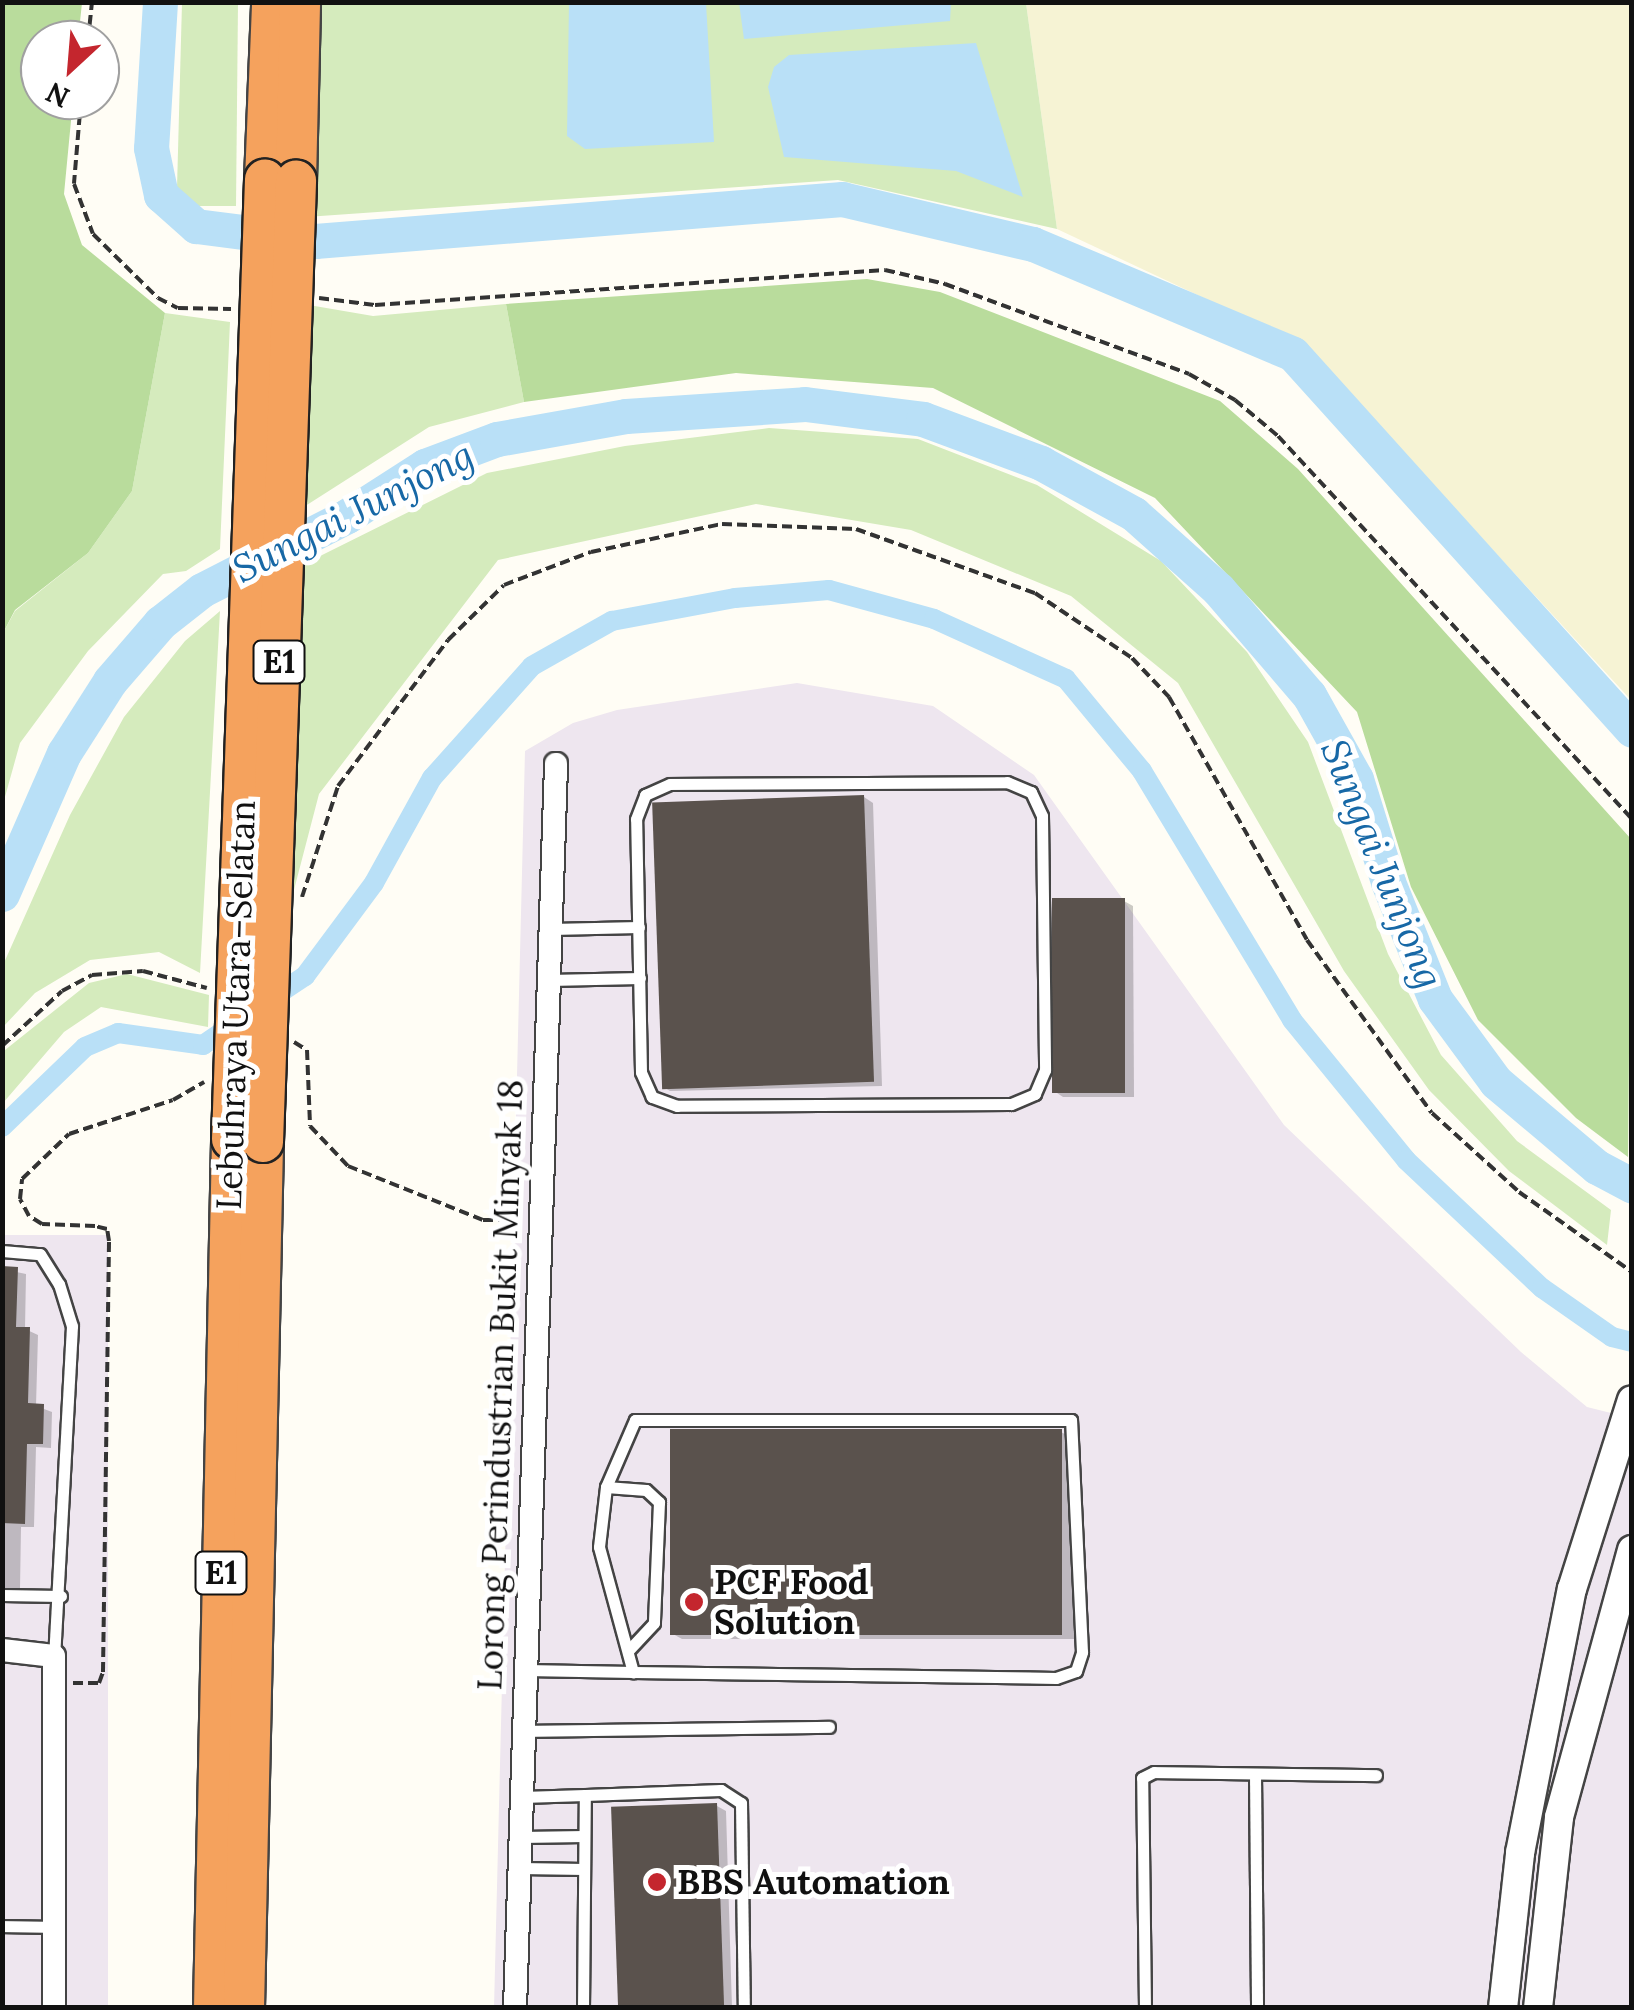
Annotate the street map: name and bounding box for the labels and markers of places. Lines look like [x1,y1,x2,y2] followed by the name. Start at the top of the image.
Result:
[714,1561,869,1643] place label: PCF Food Solution
[683,1591,705,1613] marker: PCF Food Solution
[677,1861,950,1903] place label: BBS Automation
[646,1871,668,1893] marker: BBS Automation

